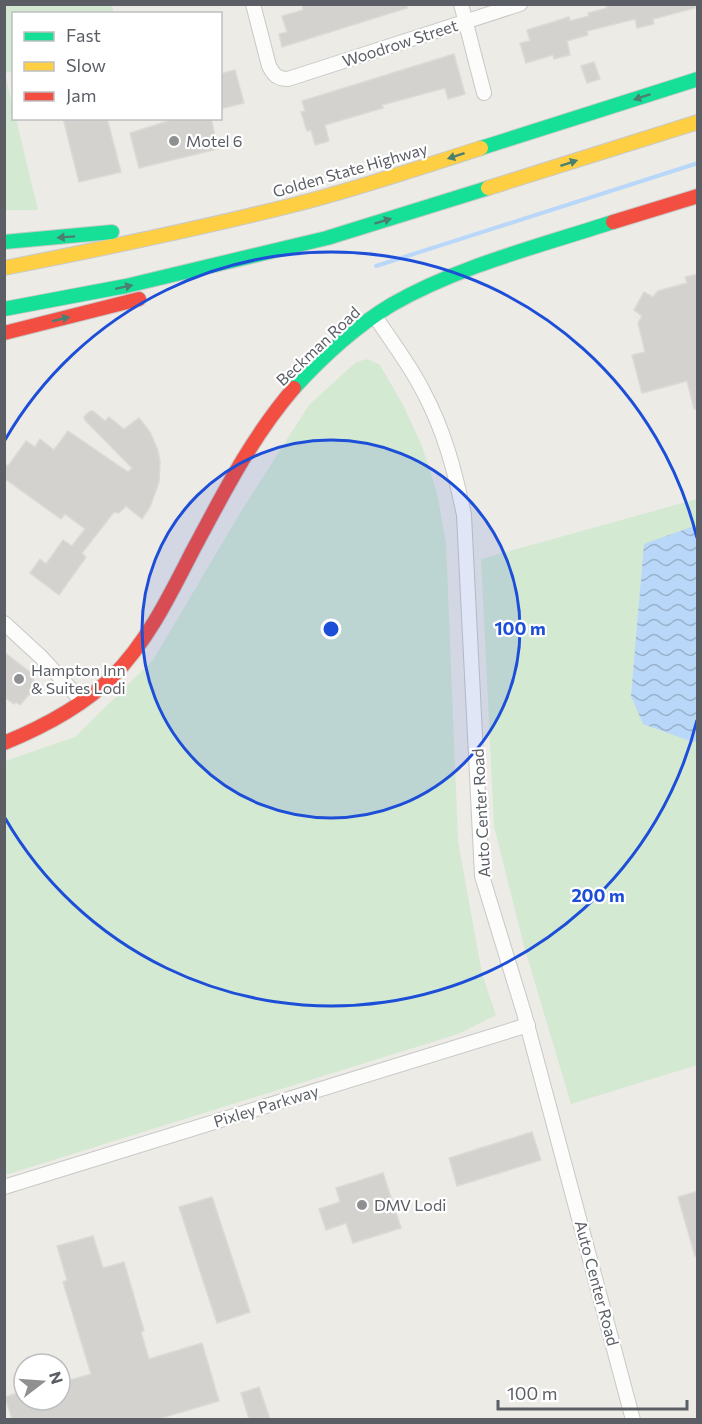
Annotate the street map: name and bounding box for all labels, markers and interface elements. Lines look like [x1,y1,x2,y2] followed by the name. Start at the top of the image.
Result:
[12,12,222,120] legend
[340,15,460,70] street label: Woodrow Street
[66,24,101,46] text: Fast
[66,54,106,76] text: Slow
[66,84,96,106] text: Jam
[633,93,651,102] one-way arrow
[186,131,242,150] place label: Motel 6
[167,134,181,148] marker: Motel 6
[270,138,430,201] street label: Golden State Highway
[447,152,465,161] one-way arrow
[560,158,578,167] one-way arrow
[374,216,392,225] one-way arrow
[56,233,75,242] one-way arrow
[115,281,133,291] one-way arrow
[272,302,363,389] street label: Beckman Road
[52,313,70,323] one-way arrow
[494,617,546,639] text: 100 m
[321,619,341,639] centre of rings
[31,660,126,697] place label: Hampton Inn & Suites Lodi
[12,672,26,686] marker: Hampton Inn & Suites Lodi
[468,748,493,878] street label: Auto Center Road
[571,884,625,906] text: 200 m
[211,1081,321,1131] street label: Pixley Parkway
[374,1195,446,1214] place label: DMV Lodi
[355,1198,369,1212] marker: DMV Lodi
[572,1218,623,1348] street label: Auto Center Road
[12,1352,72,1412] north arrow
[46,1369,68,1386] text: N
[498,1373,687,1411] scale bar
[507,1382,557,1404] text: 100 m

